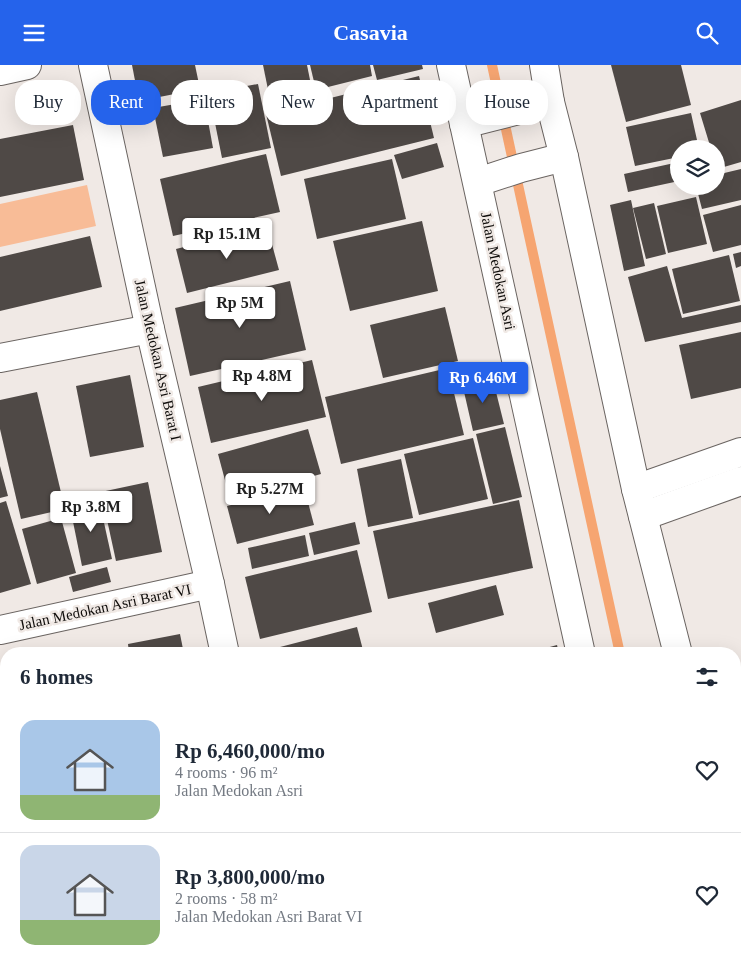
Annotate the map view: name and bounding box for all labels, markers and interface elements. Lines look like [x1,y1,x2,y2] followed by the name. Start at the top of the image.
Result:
[20,19,48,47] icon: menu
[693,19,721,47] icon: search
[333,20,408,45] text: Casavia
[15,80,81,125] chip: Buy
[91,80,161,125] chip: Rent
[171,80,253,125] chip: Filters
[263,80,333,125] chip: New
[343,80,456,125] chip: Apartment
[466,80,548,125] chip: House
[670,140,725,195] map controls
[670,140,725,195] button: layers
[478,211,518,331] street label: Jalan Medokan Asri
[175,217,279,260] pin: Rp 15.1M
[193,225,261,242] text: Rp 15.1M
[132,278,184,442] street label: Jalan Medokan Asri Barat I
[205,287,275,329] pin: Rp 5M
[216,294,264,311] text: Rp 5M
[216,359,308,402] pin: Rp 4.8M
[431,361,535,404] pin: Rp 6.46M
[232,367,292,384] text: Rp 4.8M
[449,369,517,386] text: Rp 6.46M
[218,473,322,515] pin: Rp 5.27M
[236,480,304,497] text: Rp 5.27M
[45,491,137,533] pin: Rp 3.8M
[61,498,121,515] text: Rp 3.8M
[17,581,193,633] street label: Jalan Medokan Asri Barat VI
[693,663,721,691] icon: filters
[20,665,93,689] text: 6 homes
[175,739,325,763] text: Rp 6,460,000/mo
[60,740,120,800] icon: home
[693,756,721,784] icon: heart
[175,764,278,781] text: 4 rooms · 96 m²
[175,782,303,799] text: Jalan Medokan Asri
[60,865,120,925] icon: home
[175,865,325,889] text: Rp 3,800,000/mo
[693,881,721,909] icon: heart
[175,890,278,907] text: 2 rooms · 58 m²
[175,908,362,925] text: Jalan Medokan Asri Barat VI

